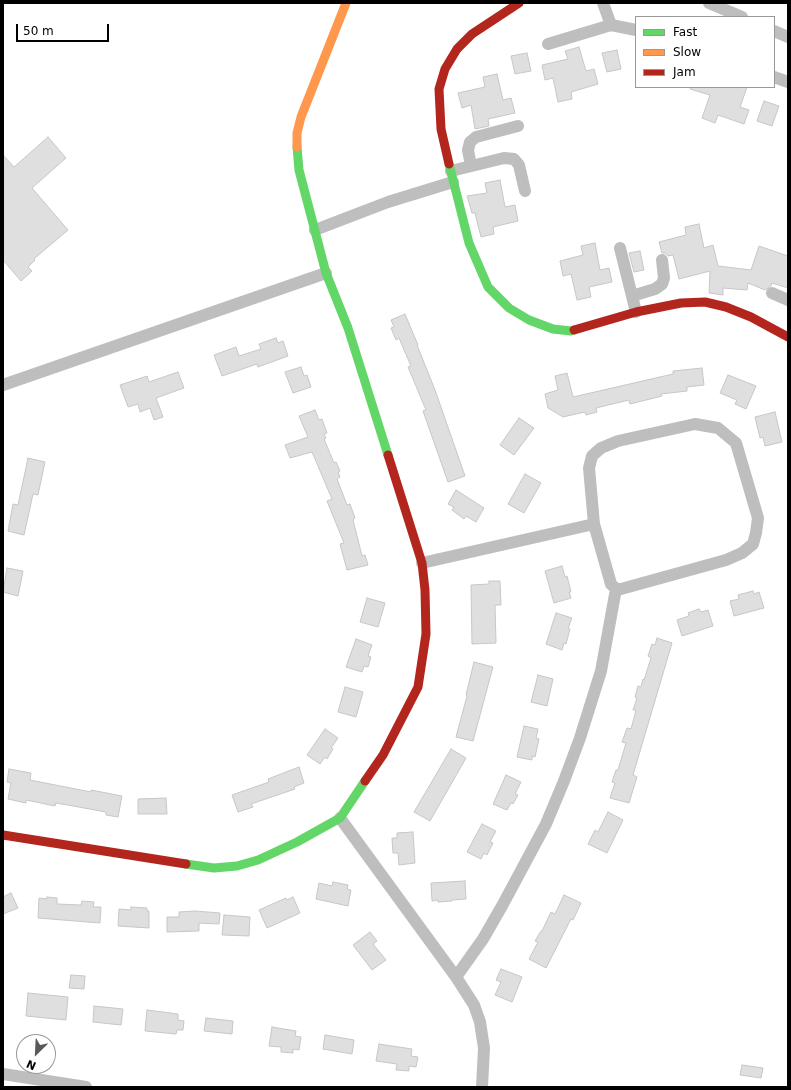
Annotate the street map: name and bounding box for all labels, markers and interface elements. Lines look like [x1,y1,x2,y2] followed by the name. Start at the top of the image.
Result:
[18,16,111,42] scale bar
[635,16,775,88] legend
[23,24,54,38] text: 50 m
[673,25,697,39] text: Fast
[673,45,701,59] text: Slow
[673,65,696,79] text: Jam
[16,1034,56,1074] north arrow
[24,1057,38,1072] text: N

